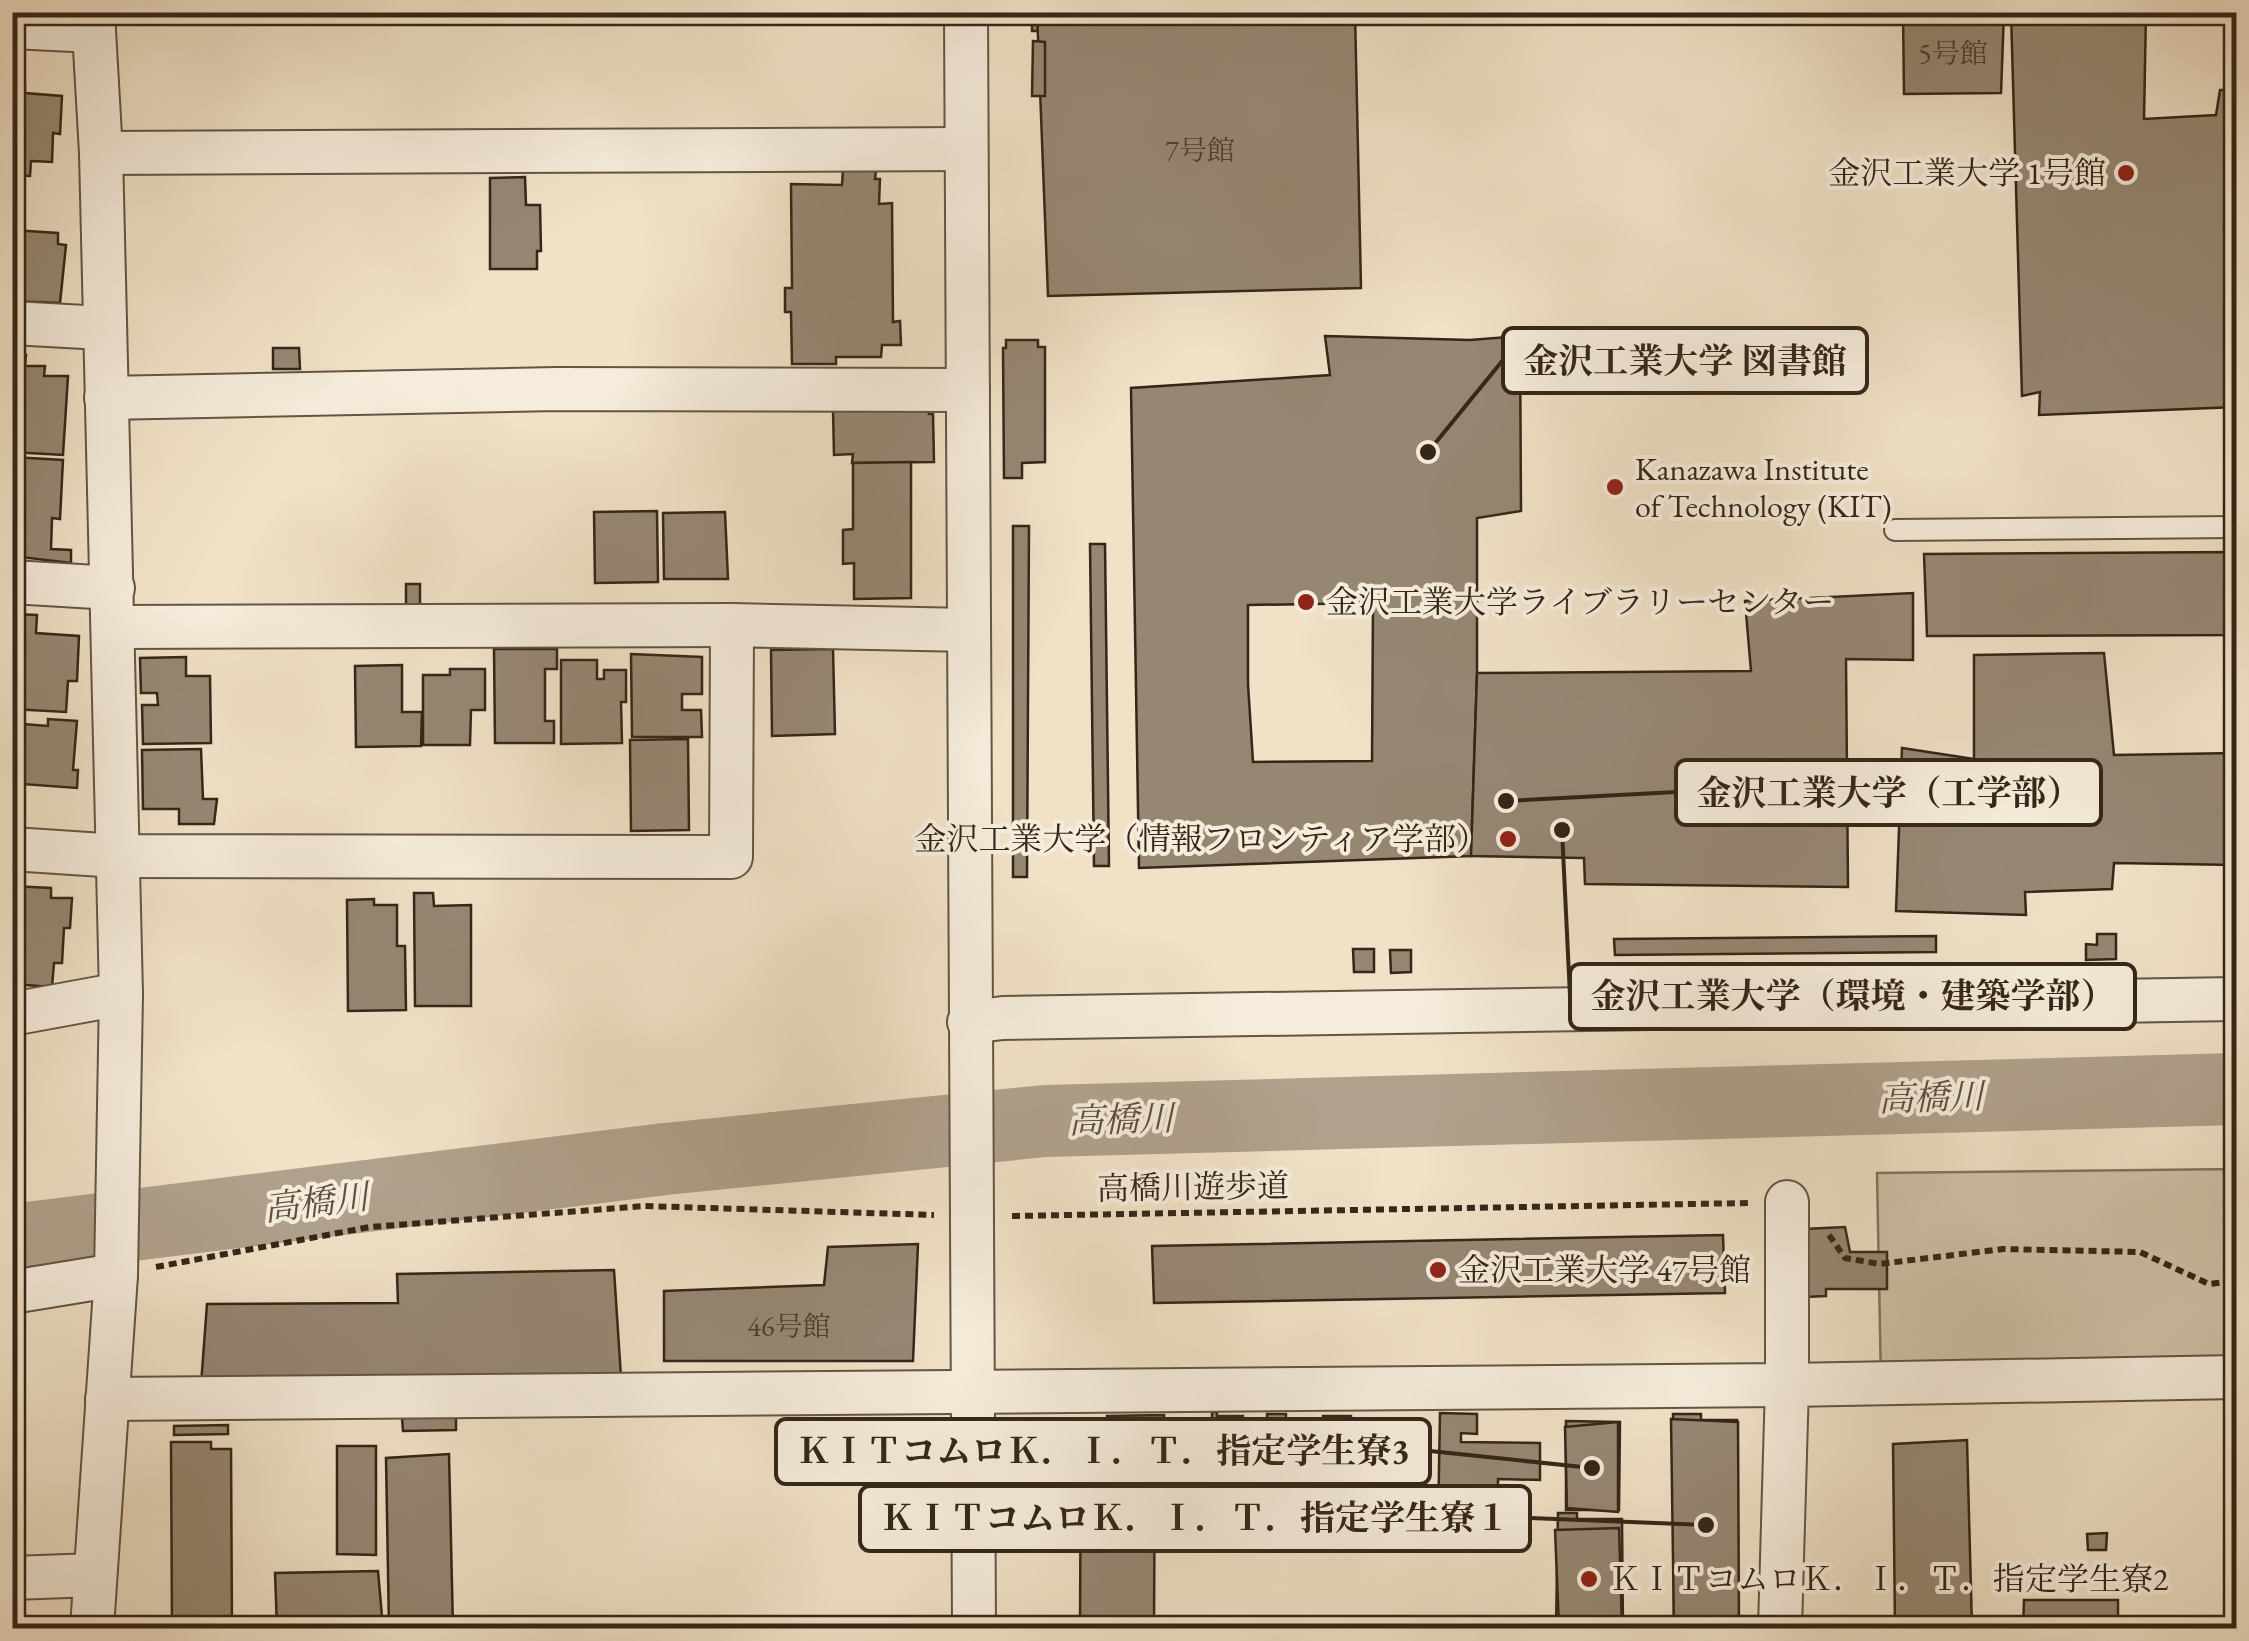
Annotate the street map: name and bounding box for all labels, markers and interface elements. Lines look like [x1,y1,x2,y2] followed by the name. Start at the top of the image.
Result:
[1918,35,1988,71] house number: 5号館
[1165,132,1235,168] house number: 7号館
[1828,152,2106,194] place label: 金沢工業大学 1号館
[2115,162,2137,184] marker: 金沢工業大学 1号館
[1503,328,1867,393] callout: 金沢工業大学 図書館
[1523,338,1847,383] text: 金沢工業大学 図書館
[1635,448,1892,527] place label: Kanazawa Institute of Technology (KIT)
[1604,476,1626,498] marker: Kanazawa Institute of Technology (KIT)
[1326,581,1834,623] place label: 金沢工業大学ライブラリーセンター
[1295,591,1317,613] marker: 金沢工業大学ライブラリーセンター
[1676,760,2101,825] callout: 金沢工業大学（工学部）
[1696,770,2082,815] text: 金沢工業大学（工学部）
[915,818,1488,860] place label: 金沢工業大学（情報フロンティア学部）
[1497,828,1519,850] marker: 金沢工業大学（情報フロンティア学部）
[1570,964,2135,1029] callout: 金沢工業大学（環境・建築学部）
[1590,973,2116,1018] text: 金沢工業大学（環境・建築学部）
[1878,1073,1988,1121] water label: 高橋川
[1068,1095,1178,1143] water label: 高橋川
[1097,1164,1289,1210] street label: 高橋川遊歩道
[261,1173,375,1231] water label: 高橋川
[1458,1249,1751,1291] place label: 金沢工業大学 47号館
[1427,1259,1449,1281] marker: 金沢工業大学 47号館
[748,1308,830,1344] house number: 46号館
[776,1419,1430,1484] callout: ＫＩＴコムロＫ．Ｉ．Ｔ．指定学生寮3
[796,1428,1410,1473] text: ＫＩＴコムロＫ．Ｉ．Ｔ．指定学生寮3
[860,1486,1530,1551] callout: ＫＩＴコムロＫ．Ｉ．Ｔ．指定学生寮１
[880,1495,1510,1540] text: ＫＩＴコムロＫ．Ｉ．Ｔ．指定学生寮１
[1609,1558,2169,1600] place label: ＫＩＴコムロＫ．Ｉ．Ｔ．指定学生寮2
[1578,1568,1600,1590] marker: ＫＩＴコムロＫ．Ｉ．Ｔ．指定学生寮2

